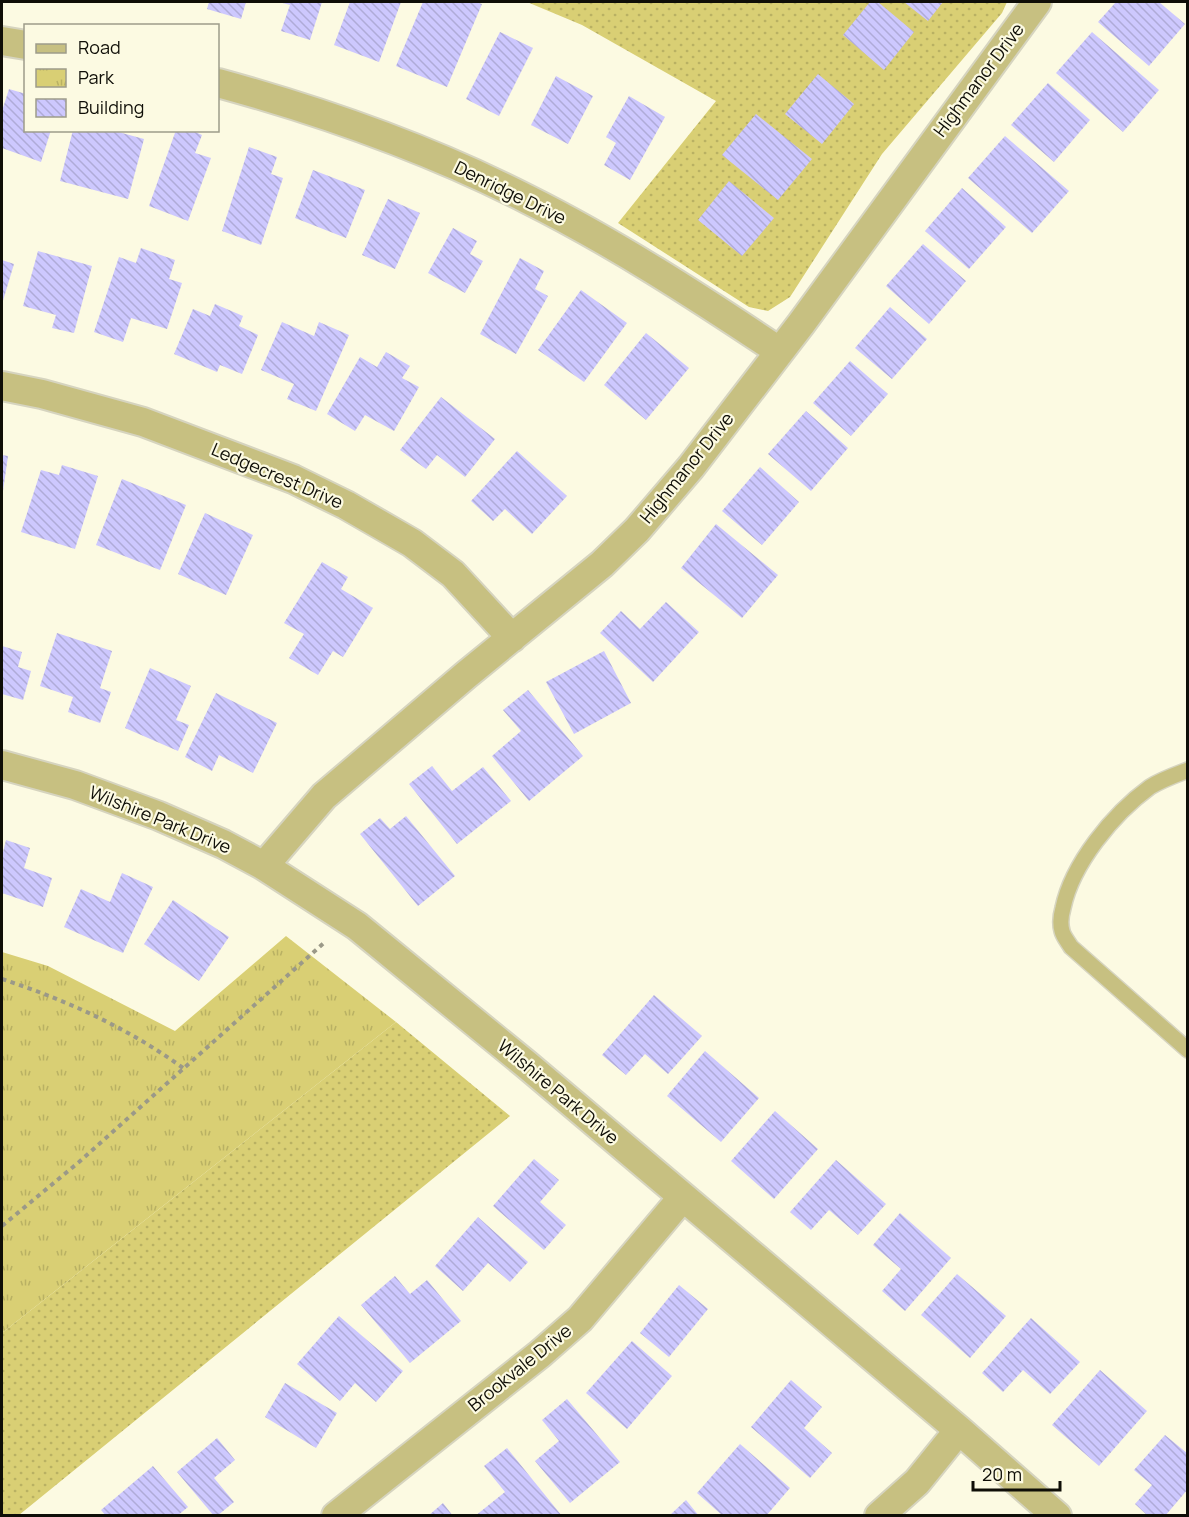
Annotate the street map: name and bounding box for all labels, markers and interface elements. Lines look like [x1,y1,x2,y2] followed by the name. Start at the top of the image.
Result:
[928,18,1029,141] street label: Highmanor Drive
[24,24,219,132] legend
[78,35,121,59] text: Road
[78,65,115,89] text: Park
[78,95,144,119] text: Building
[451,155,570,229] street label: Denridge Drive
[634,407,739,528] street label: Highmanor Drive
[208,437,347,514] street label: Ledgecrest Drive
[86,780,235,859] street label: Wilshire Park Drive
[493,1033,624,1149] street label: Wilshire Park Drive
[463,1318,576,1416] street label: Brookvale Drive
[973,1454,1060,1492] scale bar
[982,1462,1022,1486] text: 20 m

